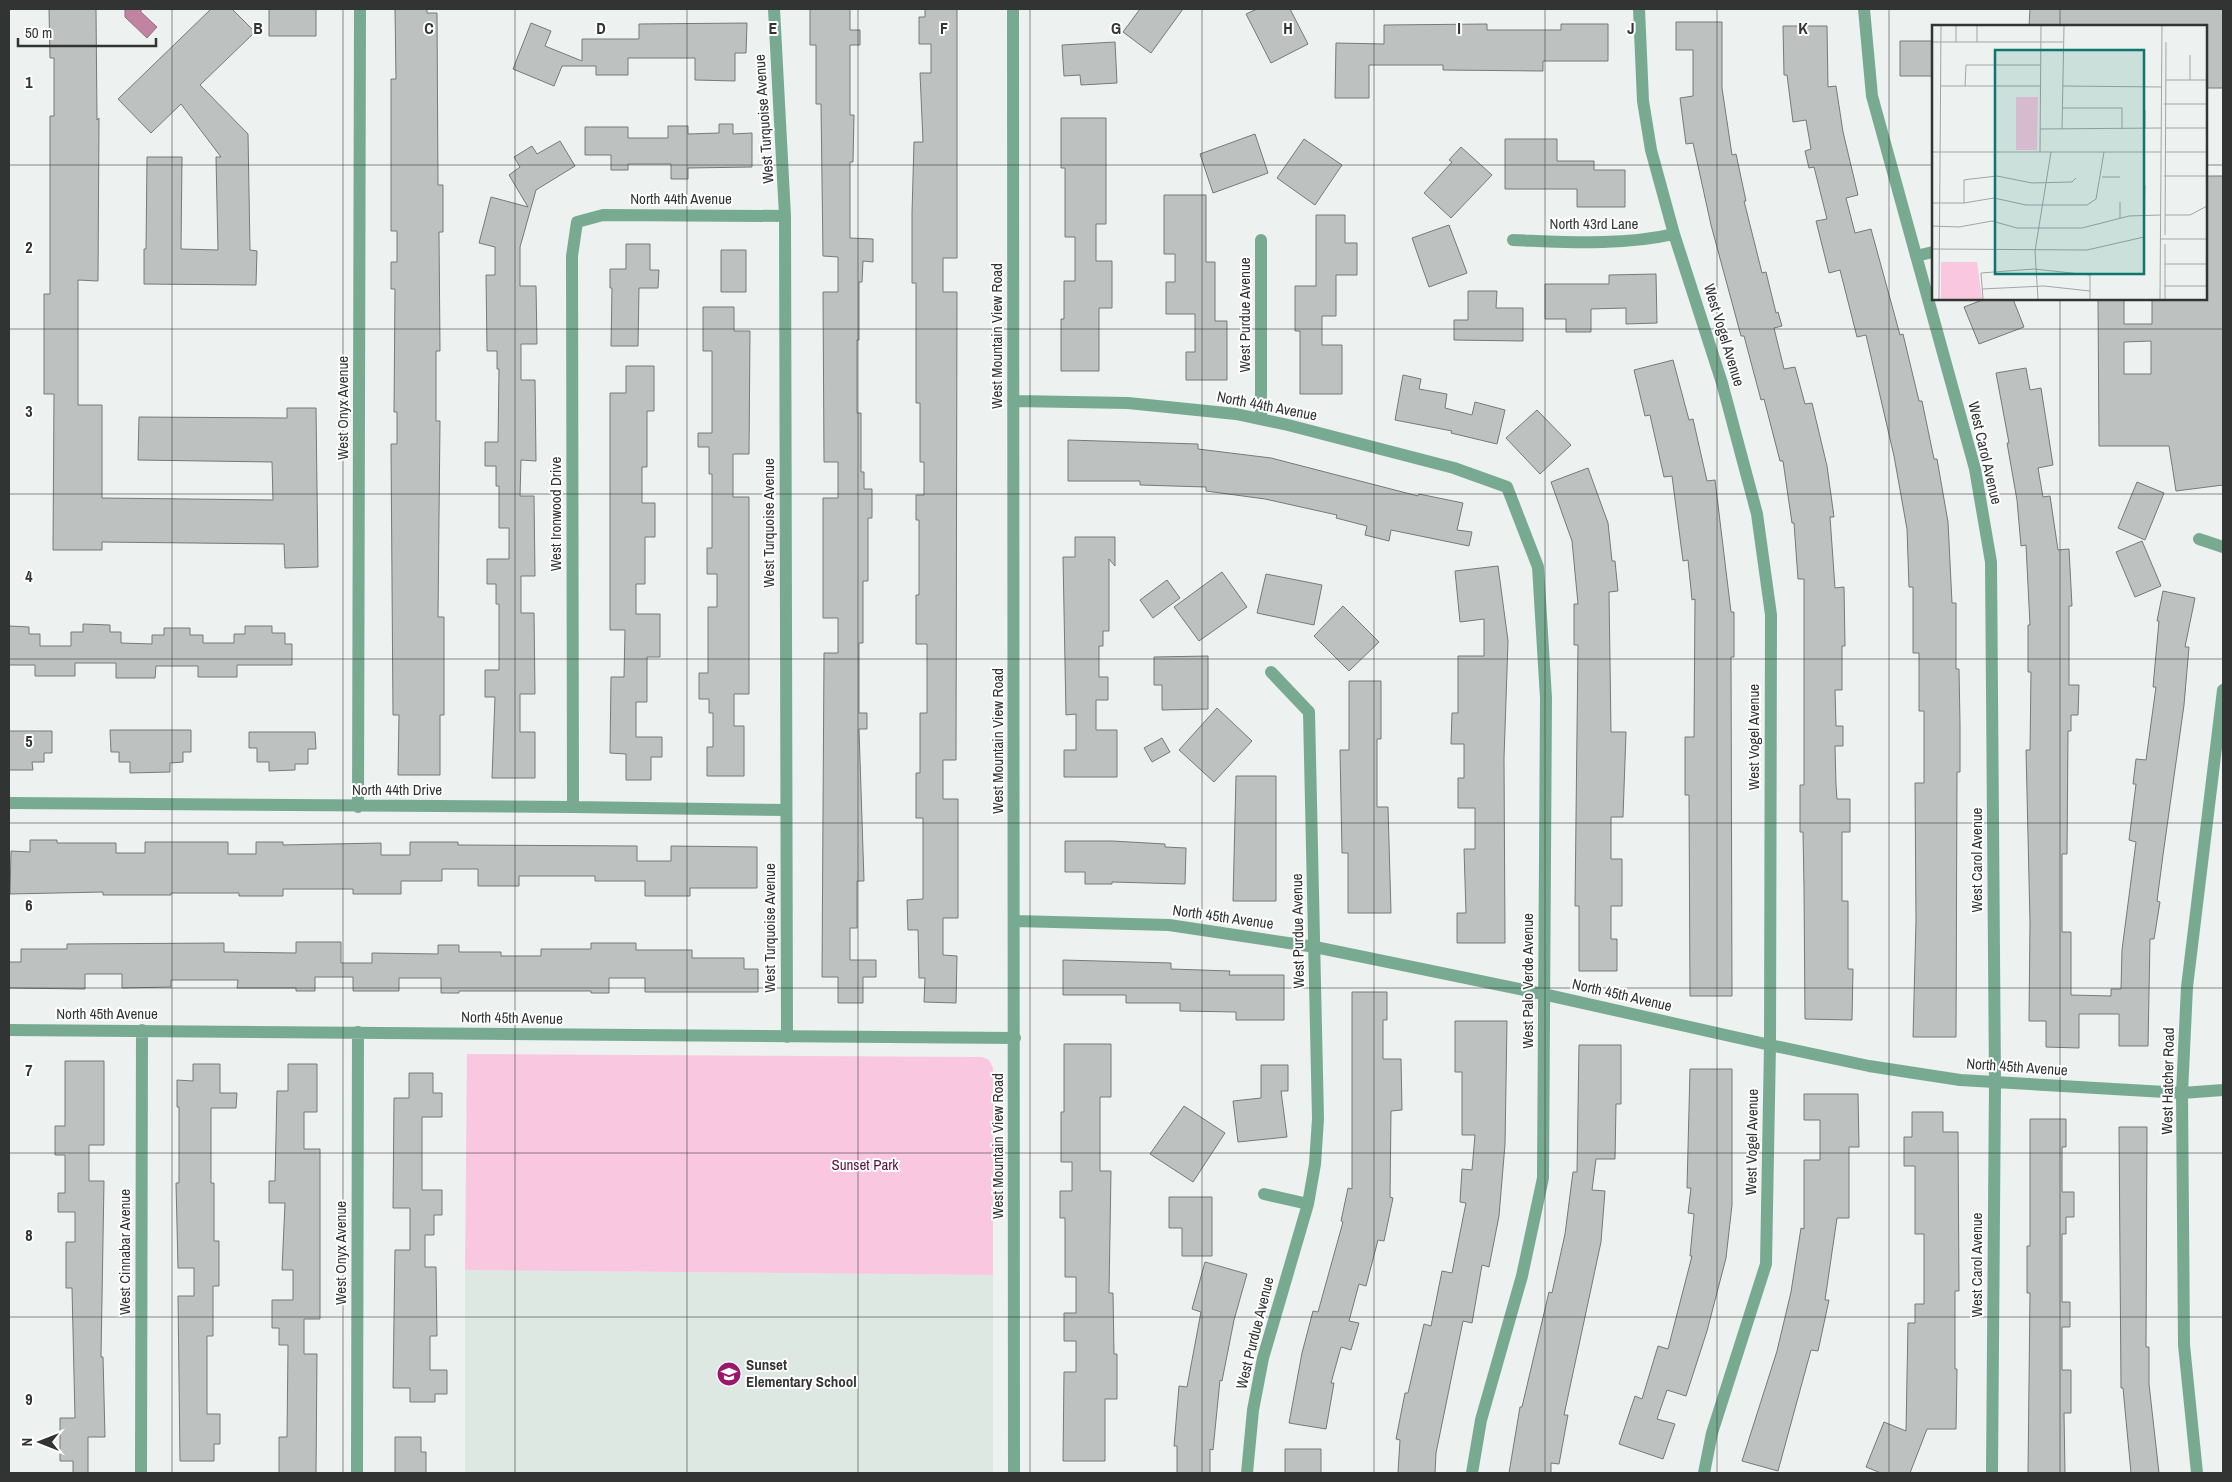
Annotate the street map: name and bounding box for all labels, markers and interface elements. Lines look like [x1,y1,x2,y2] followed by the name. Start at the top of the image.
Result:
[18,15,155,47] scale bar
[253,17,263,39] text: B
[424,17,434,39] text: C
[596,17,606,39] text: D
[769,17,778,39] text: E
[940,17,948,39] text: F
[1111,17,1121,39] text: G
[1283,17,1293,39] text: H
[1457,17,1461,39] text: I
[1627,17,1635,39] text: J
[1798,17,1808,39] text: K
[25,22,52,43] text: 50 m
[1932,25,2207,300] inset map
[748,54,778,184] street label: West Turquoise Avenue
[25,71,33,93] text: 1
[630,188,732,209] street label: North 44th Avenue
[1550,213,1639,234] street label: North 43rd Lane
[25,236,33,258] text: 2
[1234,257,1255,373] street label: West Purdue Avenue
[986,263,1007,409] street label: West Mountain View Road
[1699,281,1750,389] street label: West Vogel Avenue
[332,356,353,460] street label: West Onyx Avenue
[1215,386,1319,426] street label: North 44th Avenue
[1963,399,2008,506] street label: West Carol Avenue
[25,400,33,422] text: 3
[545,457,566,571] street label: West Ironwood Drive
[758,458,779,588] street label: West Turquoise Avenue
[25,565,33,587] text: 4
[987,668,1008,814] street label: West Mountain View Road
[1743,684,1764,790] street label: West Vogel Avenue
[25,730,33,752] text: 5
[352,779,442,800] street label: North 44th Drive
[1966,807,1987,912] street label: West Carol Avenue
[759,863,780,993] street label: West Turquoise Avenue
[1286,873,1309,989] street label: West Purdue Avenue
[25,894,33,916] text: 6
[1171,899,1275,934] street label: North 45th Avenue
[1517,913,1538,1049] street label: West Palo Verde Avenue
[1570,973,1674,1016] street label: North 45th Avenue
[56,1003,158,1024] street label: North 45th Avenue
[461,1006,563,1029] street label: North 45th Avenue
[2156,1027,2179,1135] street label: West Hatcher Road
[1966,1052,2069,1081] street label: North 45th Avenue
[25,1059,33,1081] text: 7
[987,1073,1008,1219] street label: West Mountain View Road
[1740,1089,1763,1195] street label: West Vogel Avenue
[831,1154,899,1175] park label: Sunset Park
[114,1189,135,1315] street label: West Cinnabar Avenue
[330,1201,351,1305] street label: West Onyx Avenue
[1966,1212,1987,1317] street label: West Carol Avenue
[25,1224,33,1246] text: 8
[1230,1274,1279,1391] street label: West Purdue Avenue
[746,1354,857,1392] place label: Sunset Elementary School
[716,1361,742,1387] school or university icon: Sunset Elementary School
[25,1388,33,1410] text: 9
[15,1417,65,1467] north arrow
[18,1438,36,1446] text: N

